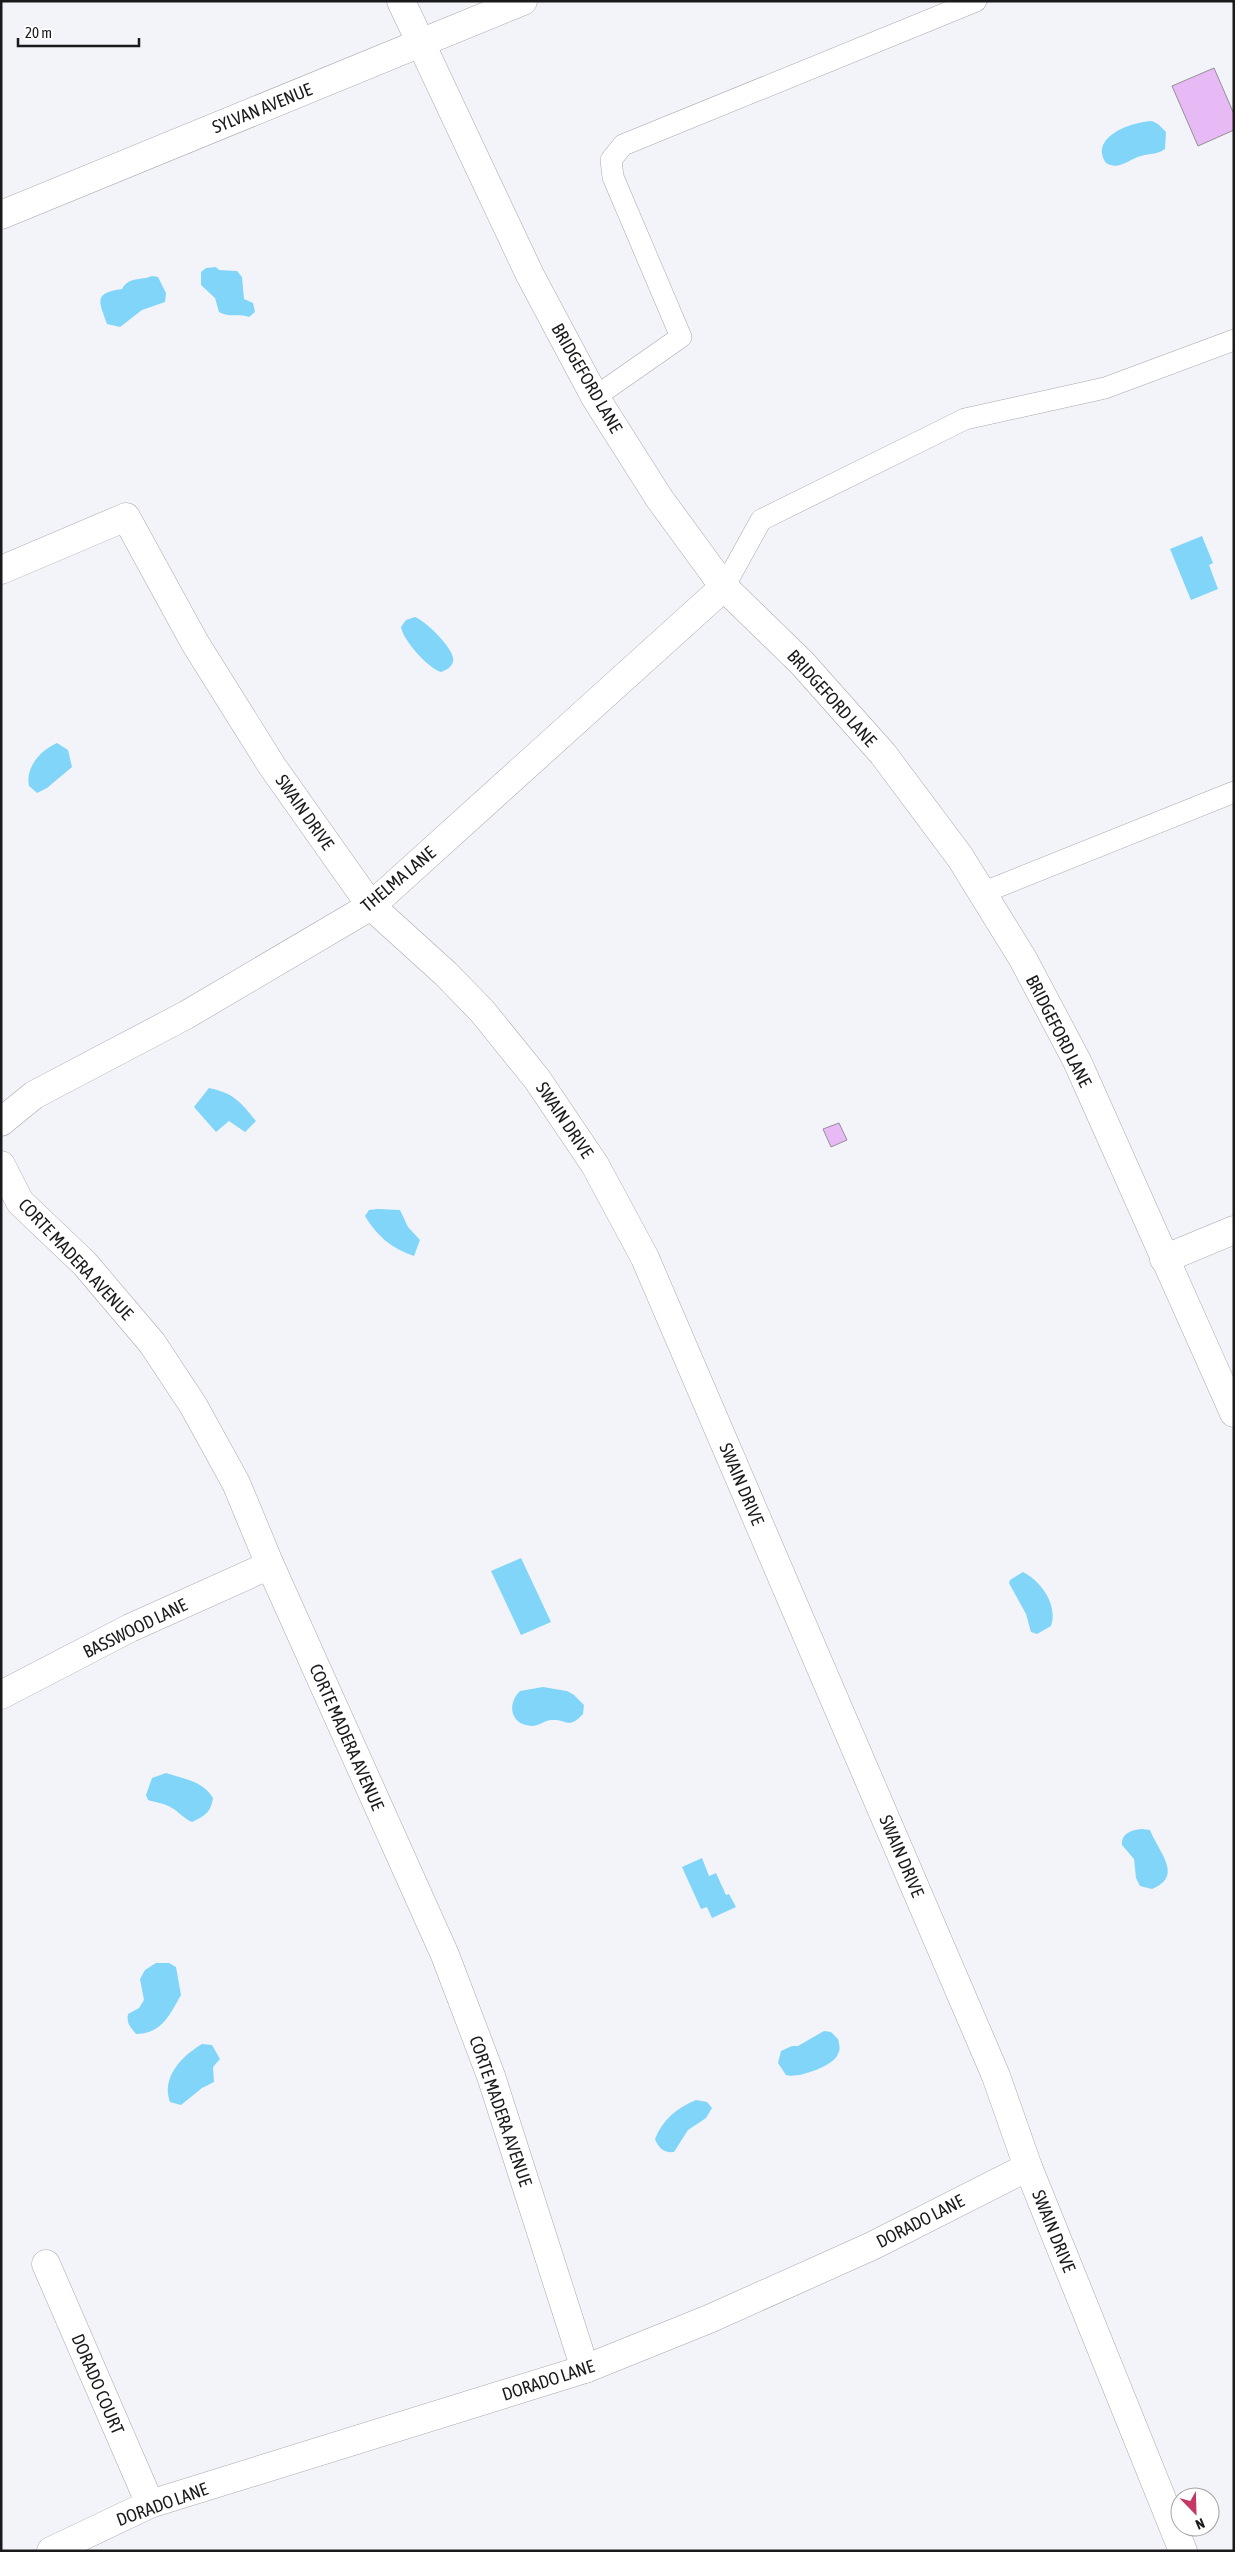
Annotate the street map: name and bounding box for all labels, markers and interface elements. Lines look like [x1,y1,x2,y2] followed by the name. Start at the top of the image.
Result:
[18,15,139,47] scale bar
[25,24,52,41] text: 20 m
[209,78,315,138] street label: SYLVAN AVENUE
[547,320,627,437] street label: BRIDGEFORD LANE
[783,645,881,751] street label: BRIDGEFORD LANE
[271,770,339,854] street label: SWAIN DRIVE
[357,842,440,916] street label: THELMA LANE
[1022,972,1096,1091] street label: BRIDGEFORD LANE
[532,1078,598,1162] street label: SWAIN DRIVE
[14,1194,138,1324] street label: CORTE MADERA AVENUE
[715,1440,769,1528] street label: SWAIN DRIVE
[80,1594,191,1662] street label: BASSWOOD LANE
[305,1661,389,1814] street label: CORTE MADERA AVENUE
[875,1812,929,1900] street label: SWAIN DRIVE
[465,2033,537,2189] street label: CORTE MADERA AVENUE
[1028,2187,1080,2276] street label: SWAIN DRIVE
[873,2190,968,2252] street label: DORADO LANE
[67,2331,129,2438] street label: DORADO COURT
[499,2355,597,2405] street label: DORADO LANE
[114,2478,211,2530] street label: DORADO LANE
[1170,2487,1220,2537] north arrow
[1193,2515,1207,2533] text: N

